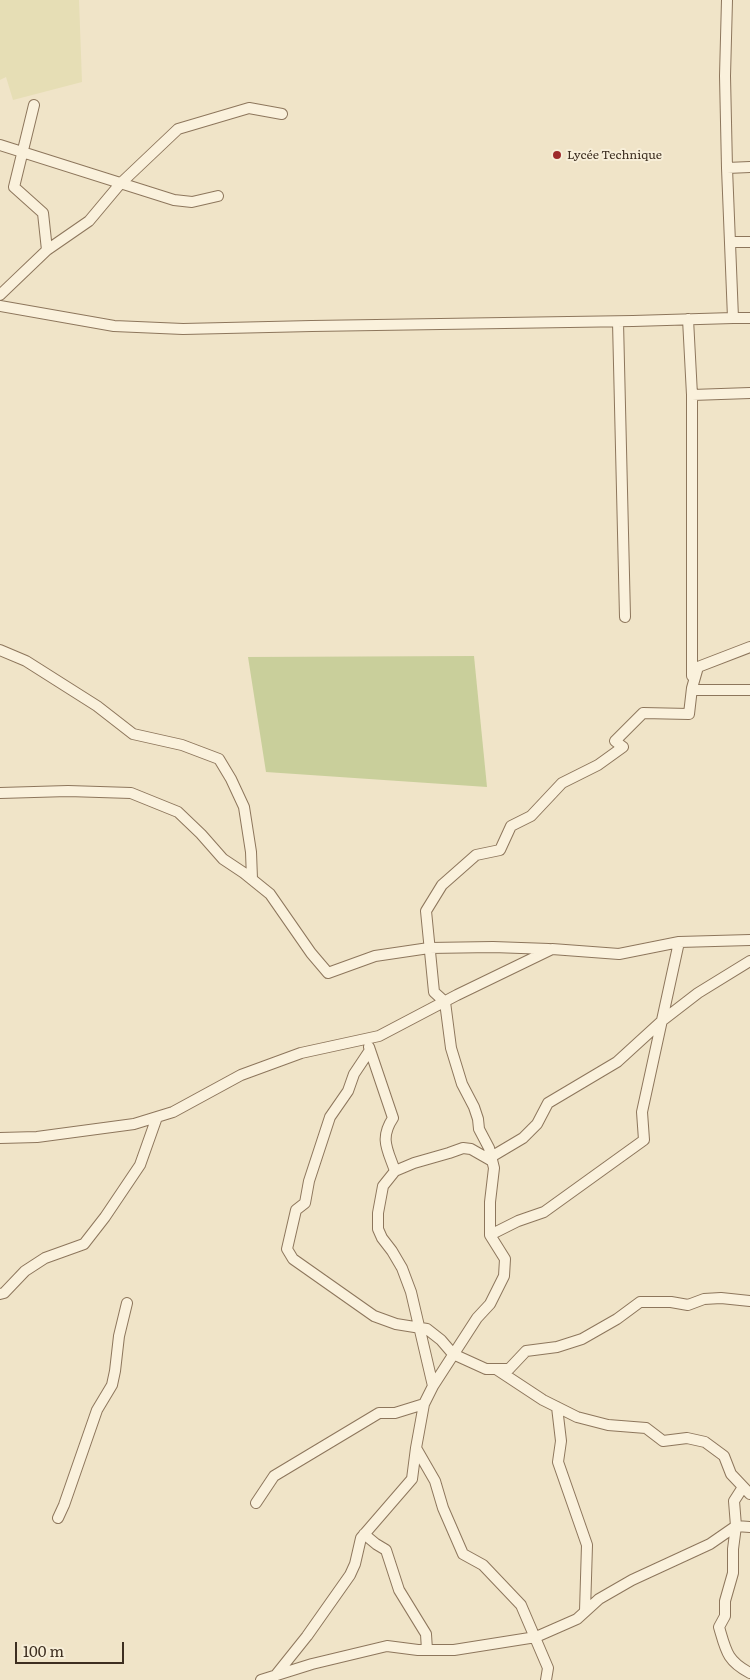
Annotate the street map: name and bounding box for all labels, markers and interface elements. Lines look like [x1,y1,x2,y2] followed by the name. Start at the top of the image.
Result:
[567,148,662,162] place label: Lycée Technique
[551,149,563,161] marker: Lycée Technique
[18,1632,126,1664] scale bar
[23,1639,64,1662] text: 100 m

